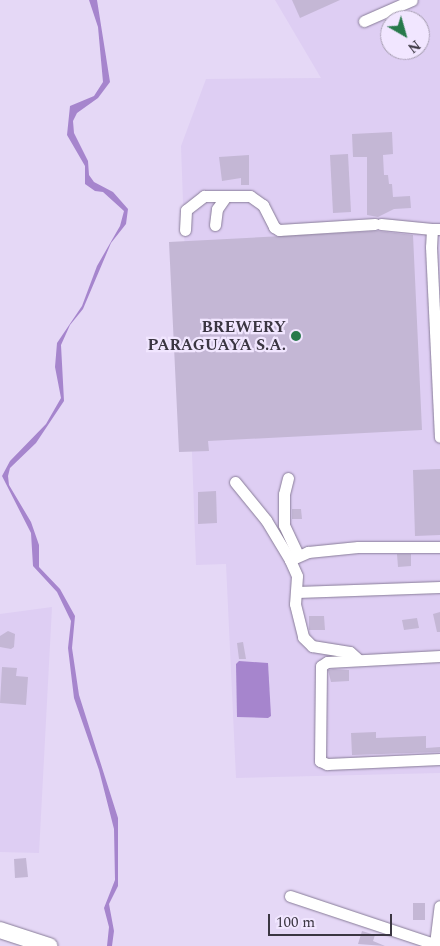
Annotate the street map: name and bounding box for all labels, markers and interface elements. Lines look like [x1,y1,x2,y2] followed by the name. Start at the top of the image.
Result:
[380,10,430,60] north arrow
[403,35,425,58] text: N
[147,317,286,355] place label: BREWERY PARAGUAYA S.A.
[290,330,302,342] marker: BREWERY PARAGUAYA S.A.
[270,904,394,936] scale bar
[276,911,315,934] text: 100 m

